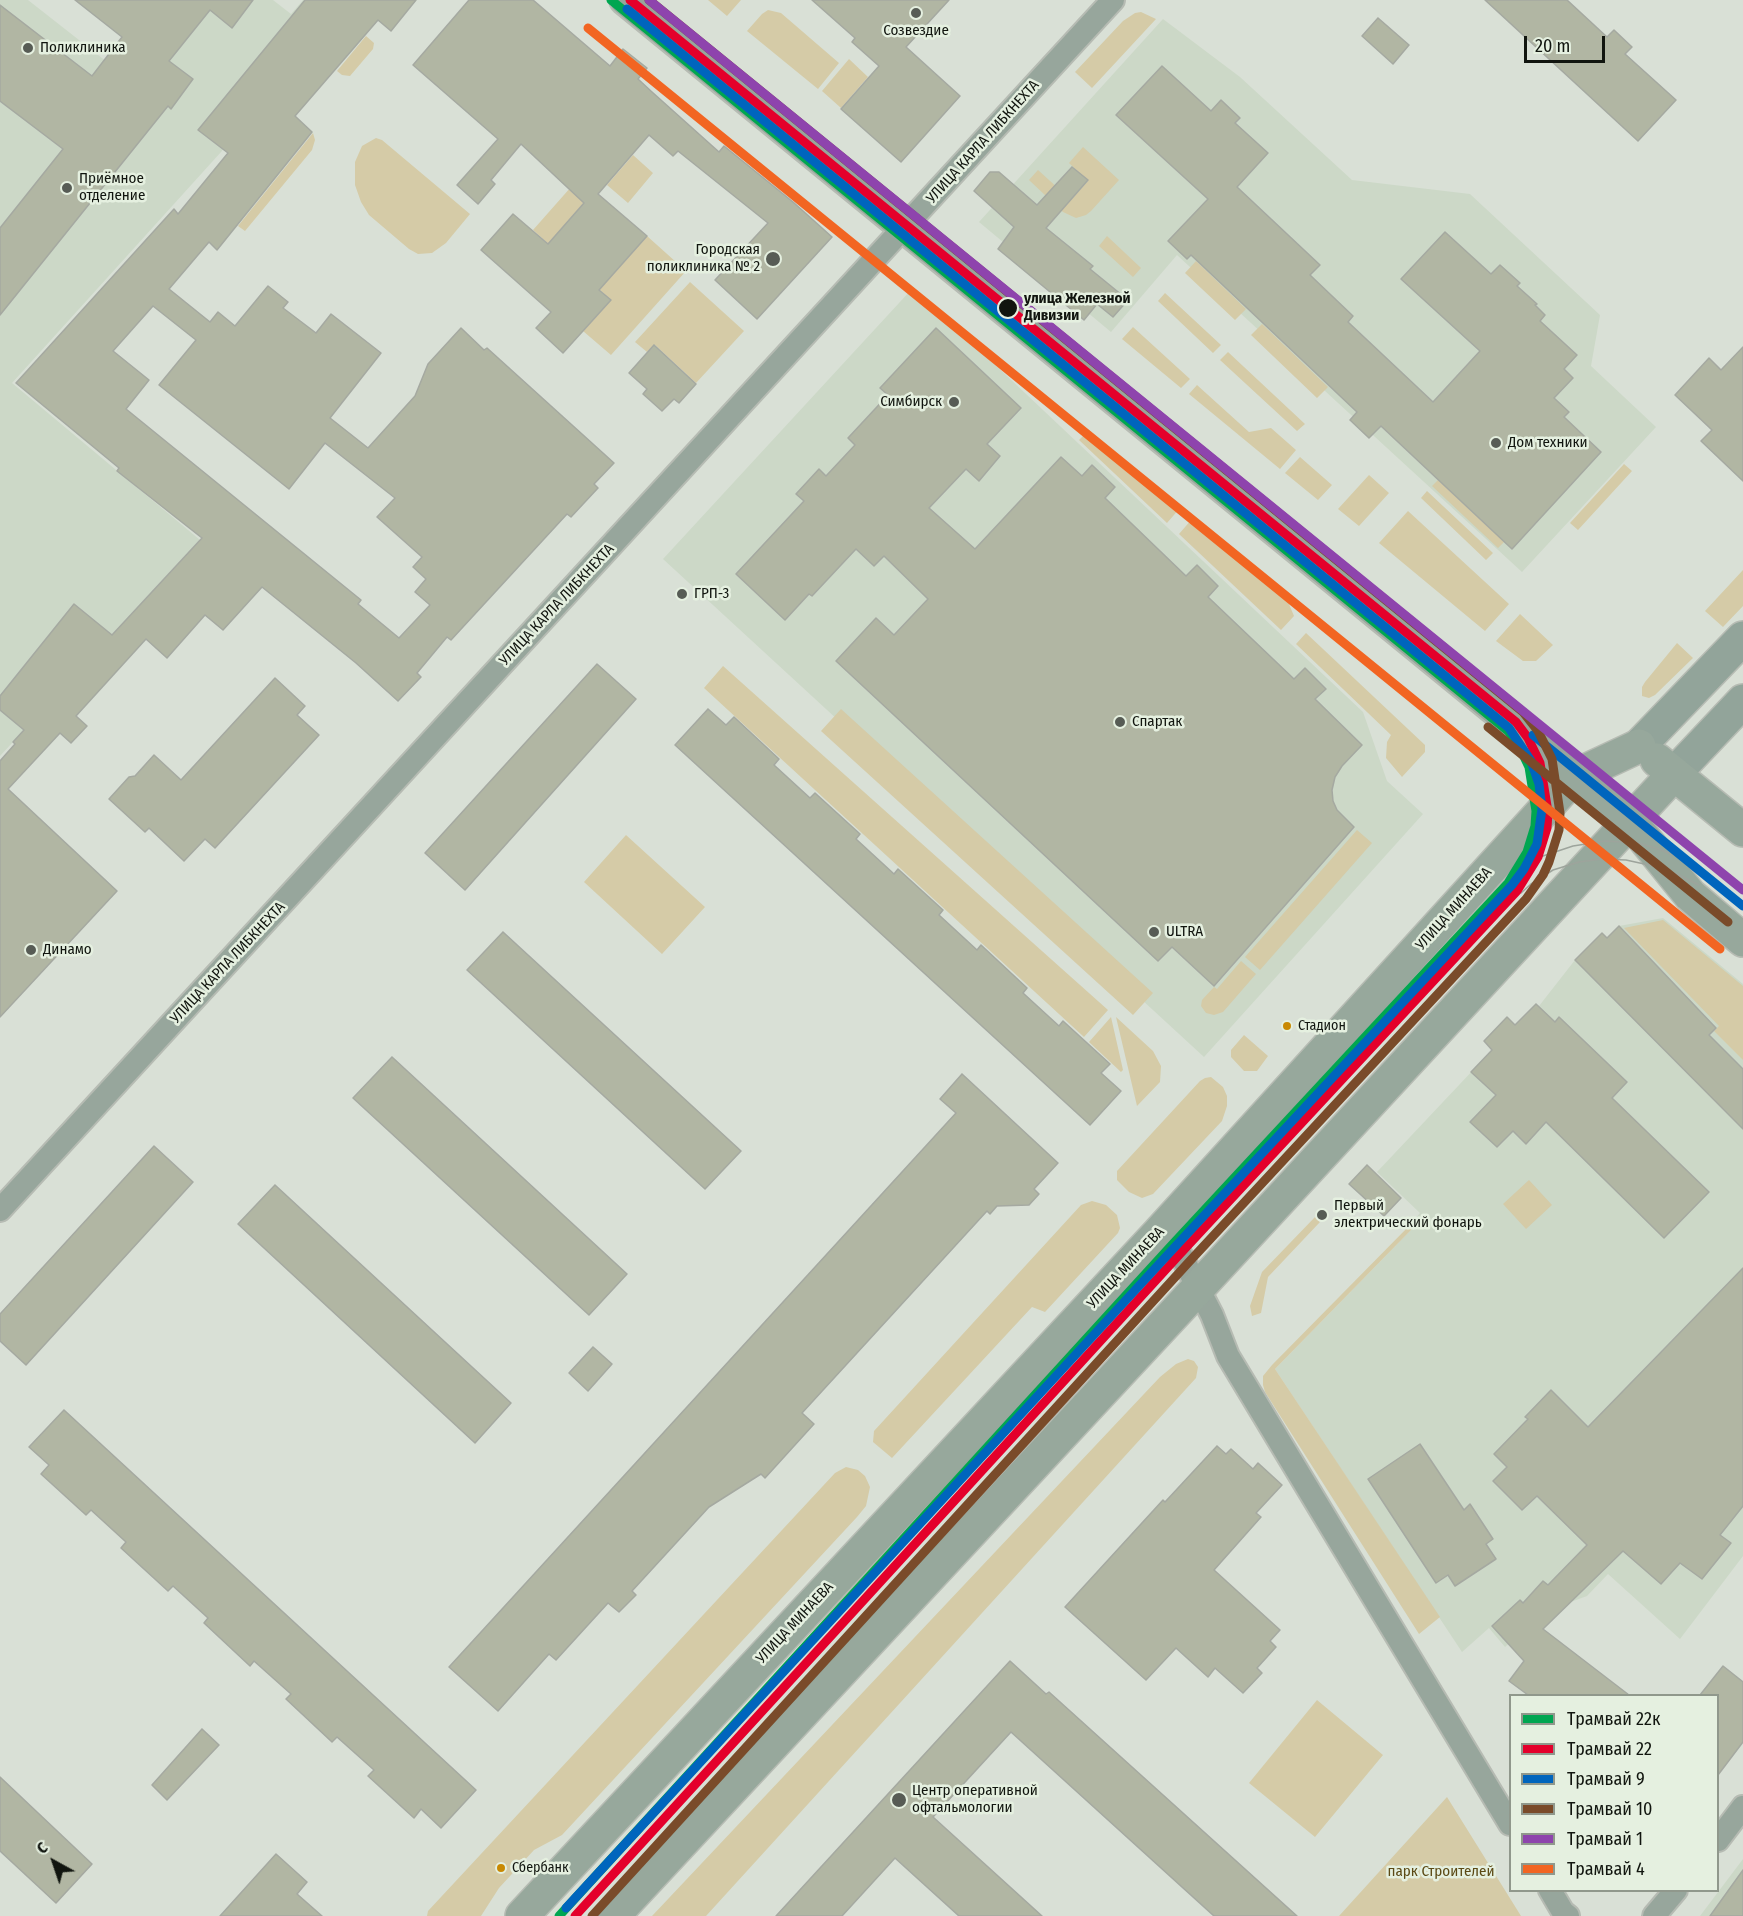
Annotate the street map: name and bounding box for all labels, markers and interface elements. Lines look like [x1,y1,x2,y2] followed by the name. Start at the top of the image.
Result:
[909,6,923,20] marker: Созвездие
[883,22,949,40] place label: Созвездие
[1527,24,1608,62] scale bar
[1535,35,1570,57] text: 20 m
[40,39,126,57] place label: Поликлиника
[21,41,35,55] marker: Поликлиника
[923,77,1043,207] street label: УЛИЦА КАРЛА ЛИБКНЕХТА
[79,170,145,205] place label: Приёмное отделение
[60,181,74,195] marker: Приёмное отделение
[647,241,760,276] place label: Городская поликлиника № 2
[764,250,782,268] marker: Городская поликлиника № 2
[1024,290,1131,325] place label: улица Железной Дивизии
[997,297,1019,319] marker: улица Железной Дивизии
[880,393,942,411] place label: Симбирск
[947,395,961,409] marker: Симбирск
[1508,434,1588,452] place label: Дом техники
[1489,436,1503,450] marker: Дом техники
[496,540,618,670] street label: УЛИЦА КАРЛА ЛИБКНЕХТА
[694,585,729,603] place label: ГРП-3
[675,587,689,601] marker: ГРП-3
[1132,713,1182,731] place label: Спартак
[1113,715,1127,729] marker: Спартак
[1412,864,1496,954] street label: УЛИЦА МИНАЕВА
[167,898,289,1028] street label: УЛИЦА КАРЛА ЛИБКНЕХТА
[1166,923,1203,941] place label: ULTRA
[1147,925,1161,939] marker: ULTRA
[43,941,92,959] place label: Динамо
[24,943,38,957] marker: Динамо
[1298,1018,1346,1034] place label: Стадион
[1281,1020,1293,1032] marker: Стадион
[1334,1197,1482,1232] place label: Первый электрический фонарь
[1315,1208,1329,1222] marker: Первый электрический фонарь
[1084,1223,1168,1313] street label: УЛИЦА МИНАЕВА
[753,1578,837,1668] street label: УЛИЦА МИНАЕВА
[1509,1694,1719,1892] legend
[1567,1708,1660,1730] text: Трамвай 22к
[1567,1738,1652,1760] text: Трамвай 22
[1567,1768,1645,1790] text: Трамвай 9
[912,1782,1038,1817] place label: Центр оперативной офтальмологии
[890,1791,908,1809] marker: Центр оперативной офтальмологии
[1567,1798,1653,1820] text: Трамвай 10
[1567,1828,1643,1850] text: Трамвай 1
[24,1832,84,1892] north arrow
[33,1838,51,1858] text: С
[1567,1858,1645,1880] text: Трамвай 4
[512,1860,569,1876] place label: Сбербанк
[495,1862,507,1874] marker: Сбербанк
[1388,1863,1494,1881] park label: парк Строителей

